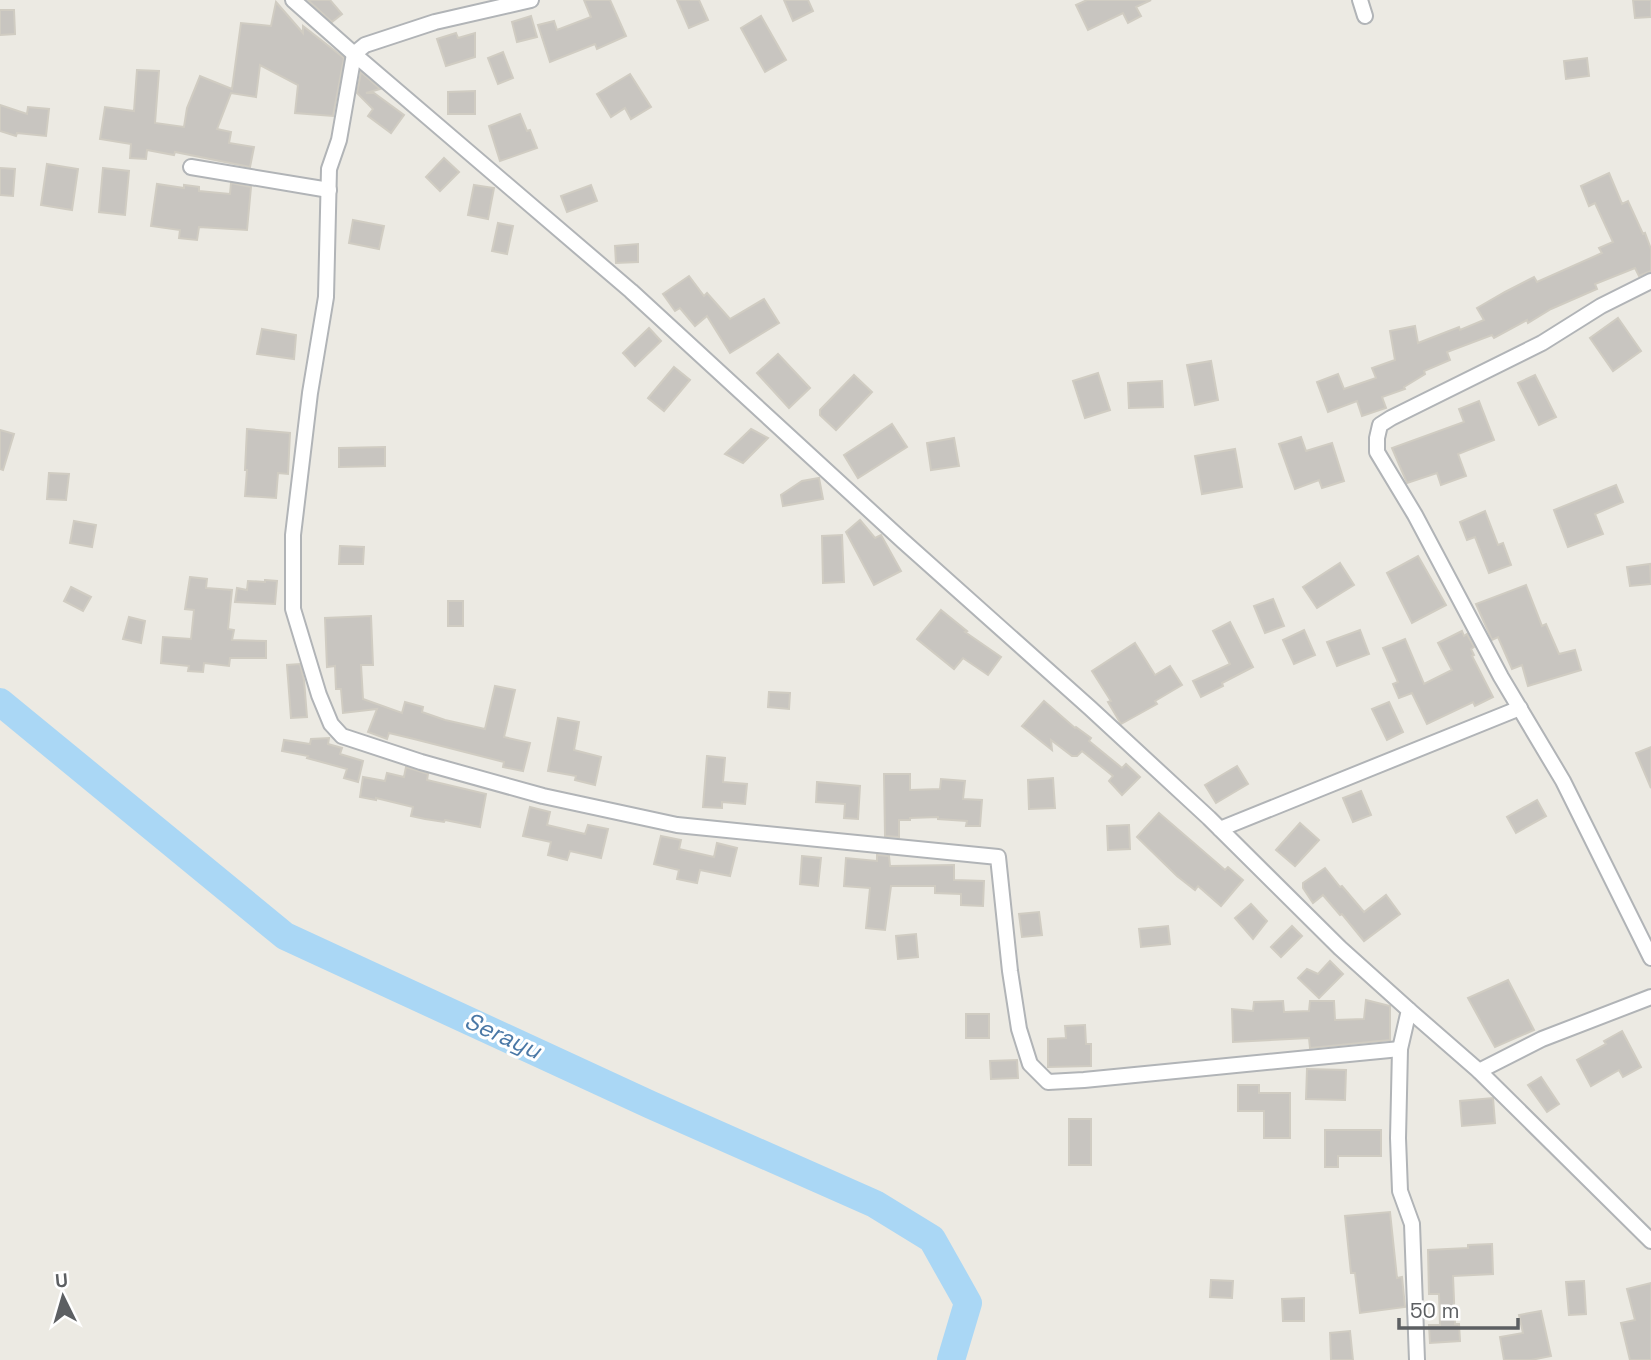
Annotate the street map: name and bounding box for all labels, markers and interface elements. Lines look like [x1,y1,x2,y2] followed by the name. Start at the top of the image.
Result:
[460,1004,547,1066] water label: Serayu
[28,1262,98,1332] north arrow
[54,1268,69,1294] text: U
[1399,1286,1518,1330] scale bar
[1410,1297,1460,1324] text: 50 m

